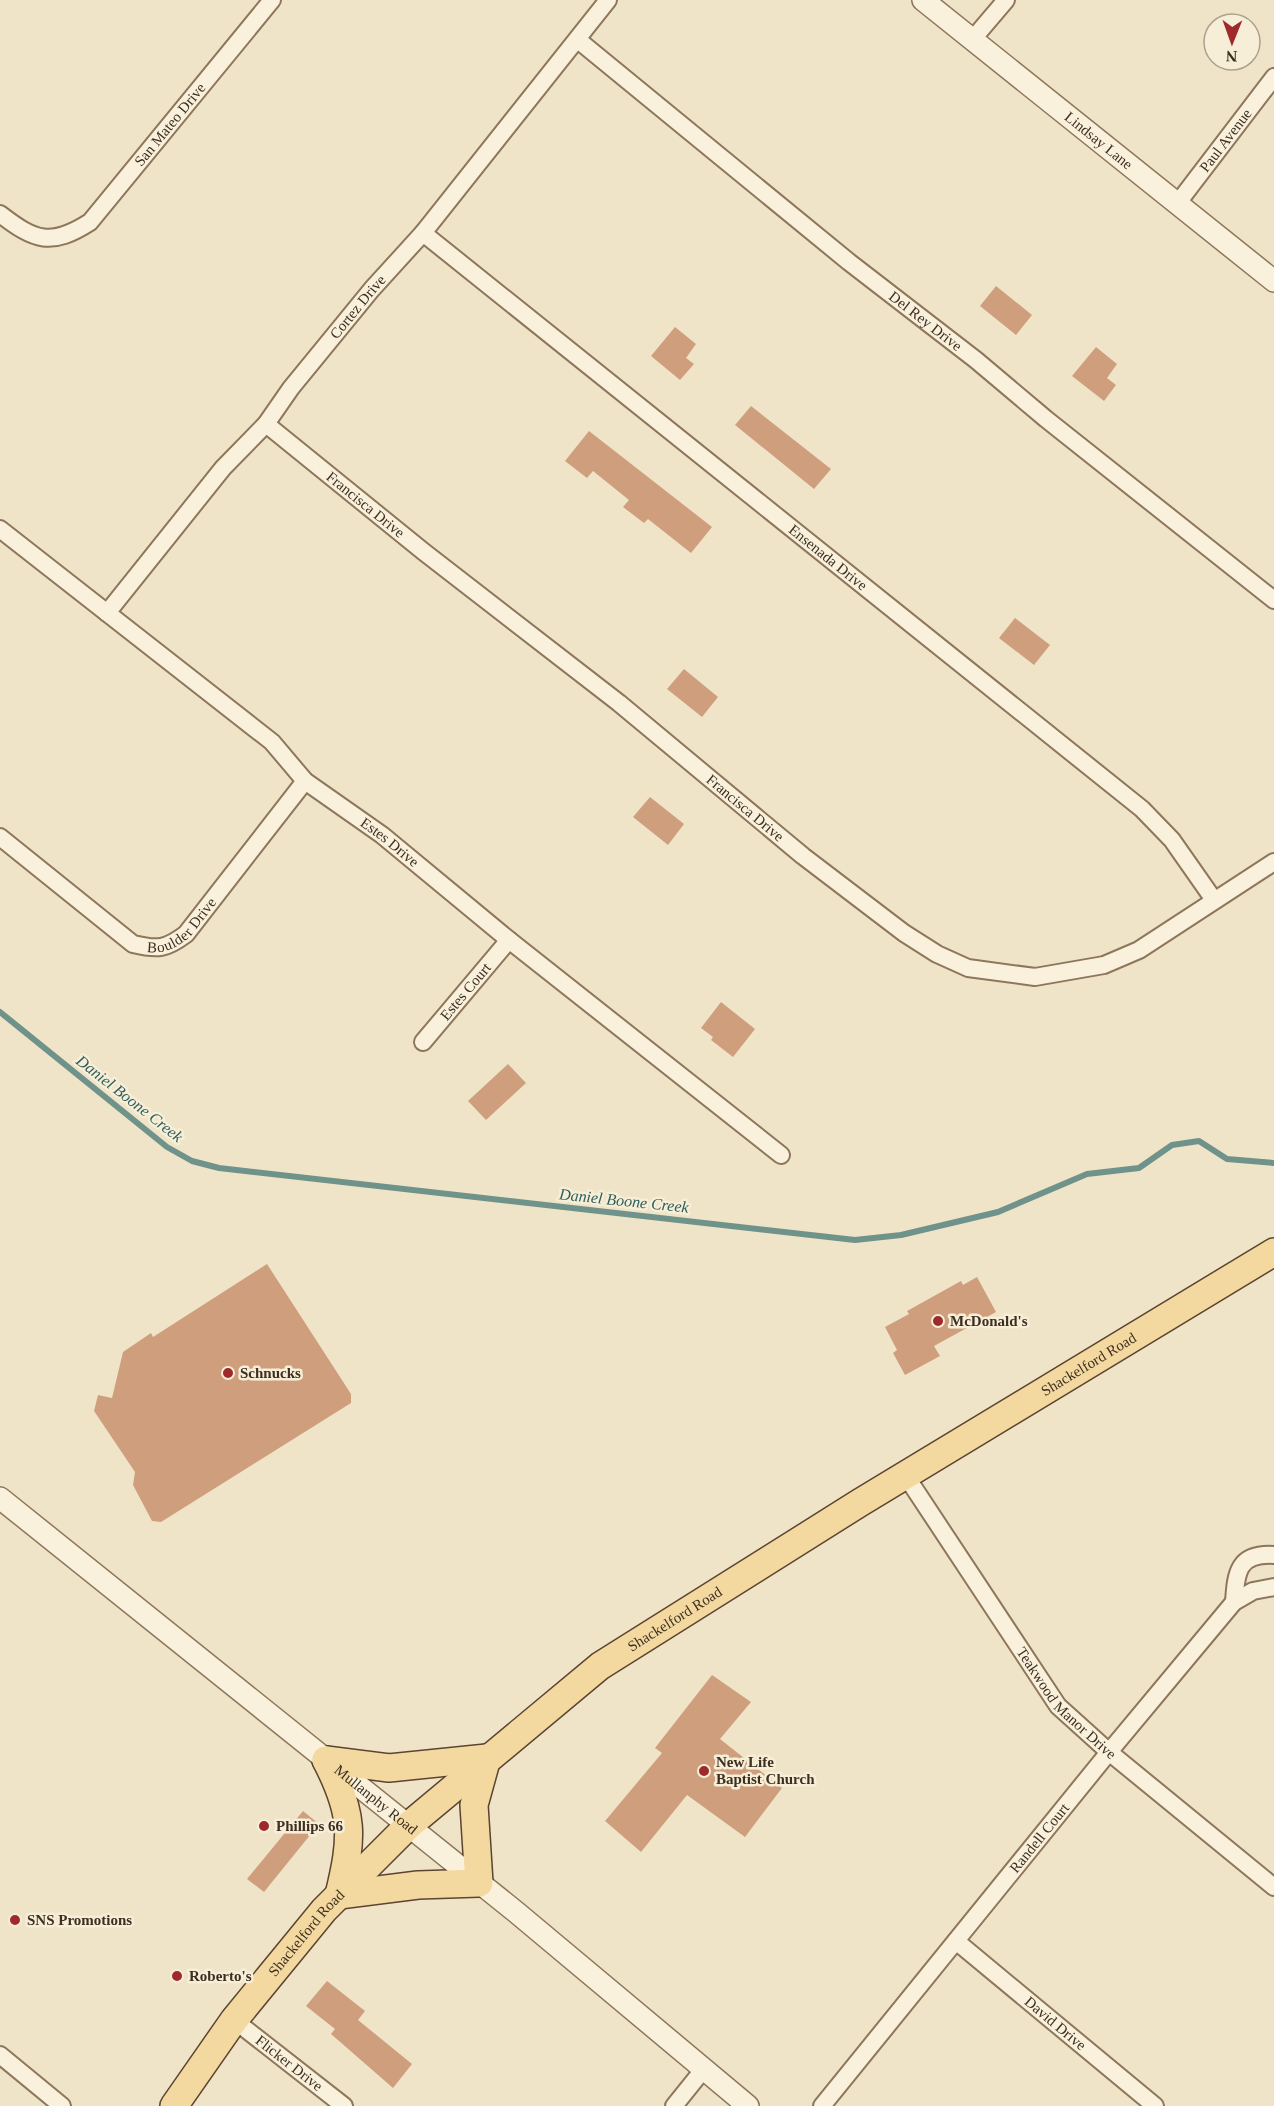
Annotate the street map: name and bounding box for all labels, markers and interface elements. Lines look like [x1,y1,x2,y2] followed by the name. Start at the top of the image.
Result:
[1202,12,1262,72] north arrow
[1225,48,1238,65] text: N
[131,80,209,169] street label: San Mateo Drive
[1196,105,1255,175] street label: Paul Avenue
[1062,109,1136,173] street label: Lindsay Lane
[327,272,389,342] street label: Cortez Drive
[886,288,965,354] street label: Del Rey Drive
[323,468,408,541] street label: Francisca Drive
[786,521,871,594] street label: Ensenada Drive
[703,771,787,845] street label: Francisca Drive
[357,814,422,870] street label: Estes Drive
[146,894,219,956] street label: Boulder Drive
[437,959,495,1023] street label: Estes Court
[72,1051,187,1146] water label: Daniel Boone Creek
[557,1185,690,1216] water label: Daniel Boone Creek
[950,1313,1028,1329] place label: McDonald's
[931,1314,945,1328] marker: McDonald's
[1038,1329,1139,1399] street label: Shackelford Road
[240,1365,301,1381] place label: Schnucks
[221,1366,235,1380] marker: Schnucks
[625,1583,725,1655] street label: Shackelford Road
[1013,1644,1119,1763] street label: Teakwood Manor Drive
[716,1754,815,1787] place label: New Life Baptist Church
[331,1762,421,1838] street label: Mullanphy Road
[697,1764,711,1778] marker: New Life Baptist Church
[1006,1799,1073,1876] street label: Randell Court
[276,1818,344,1834] place label: Phillips 66
[257,1819,271,1833] marker: Phillips 66
[265,1886,348,1979] street label: Shackelford Road
[27,1912,132,1928] place label: SNS Promotions
[8,1913,22,1927] marker: SNS Promotions
[189,1968,252,1984] place label: Roberto's
[170,1969,184,1983] marker: Roberto's
[1021,1993,1089,2054] street label: David Drive
[253,2032,326,2094] street label: Flicker Drive

